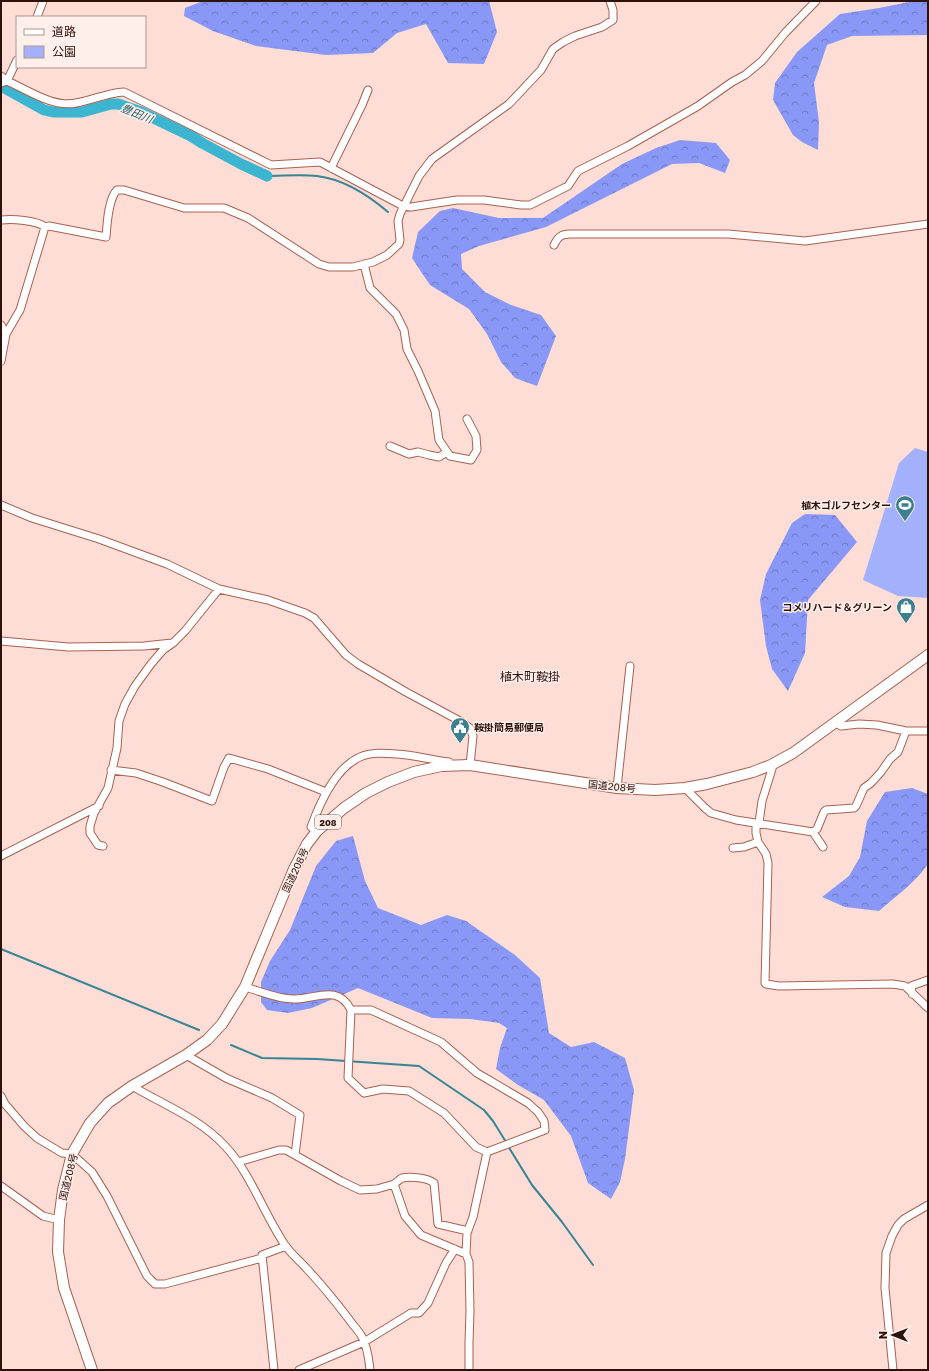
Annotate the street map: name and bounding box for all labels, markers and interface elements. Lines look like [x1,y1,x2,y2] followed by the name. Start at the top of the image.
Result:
[16,16,146,68] legend
[52,24,76,39] text: 道路
[52,44,76,59] text: 公園
[119,101,156,126] water label: 豊田川
[894,494,916,522] sports icon: 植木ゴルフセンター
[801,499,891,511] place label: 植木ゴルフセンター
[895,596,917,624] shop icon: コメリハード＆グリーン
[783,601,892,613] place label: コメリハード＆グリーン
[500,669,560,684] district label: 植木町鞍掛
[449,716,471,744] public building icon: 鞍掛簡易郵便局
[474,721,544,733] place label: 鞍掛簡易郵便局
[587,778,637,794] street label: 国道208号
[315,815,341,829] road number: 208
[279,846,311,894] street label: 国道208号
[56,1152,80,1202] street label: 国道208号
[873,1315,913,1355] north arrow
[876,1331,889,1339] text: N

